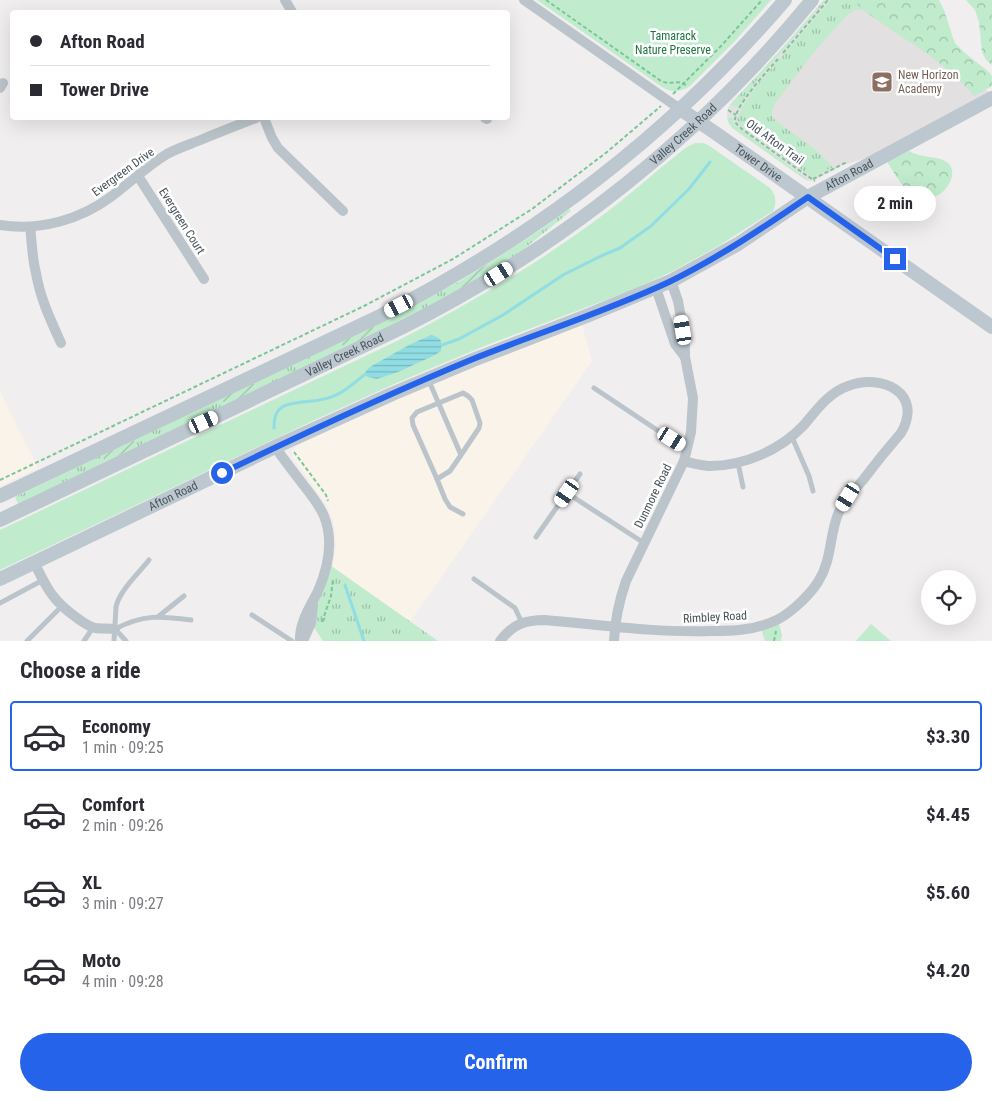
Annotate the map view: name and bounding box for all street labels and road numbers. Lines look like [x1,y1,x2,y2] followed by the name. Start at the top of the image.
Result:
[647,101,720,168] street label: Valley Creek Road
[744,116,806,168] street label: Old Afton Trail
[731,141,785,185] street label: Tower Drive
[89,145,157,199] street label: Evergreen Drive
[822,156,876,194] street label: Afton Road
[156,185,208,257] street label: Evergreen Court
[303,330,386,380] street label: Valley Creek Road
[631,462,675,530] street label: Dunmore Road
[146,478,200,514] street label: Afton Road
[683,608,747,626] street label: Rimbley Road

